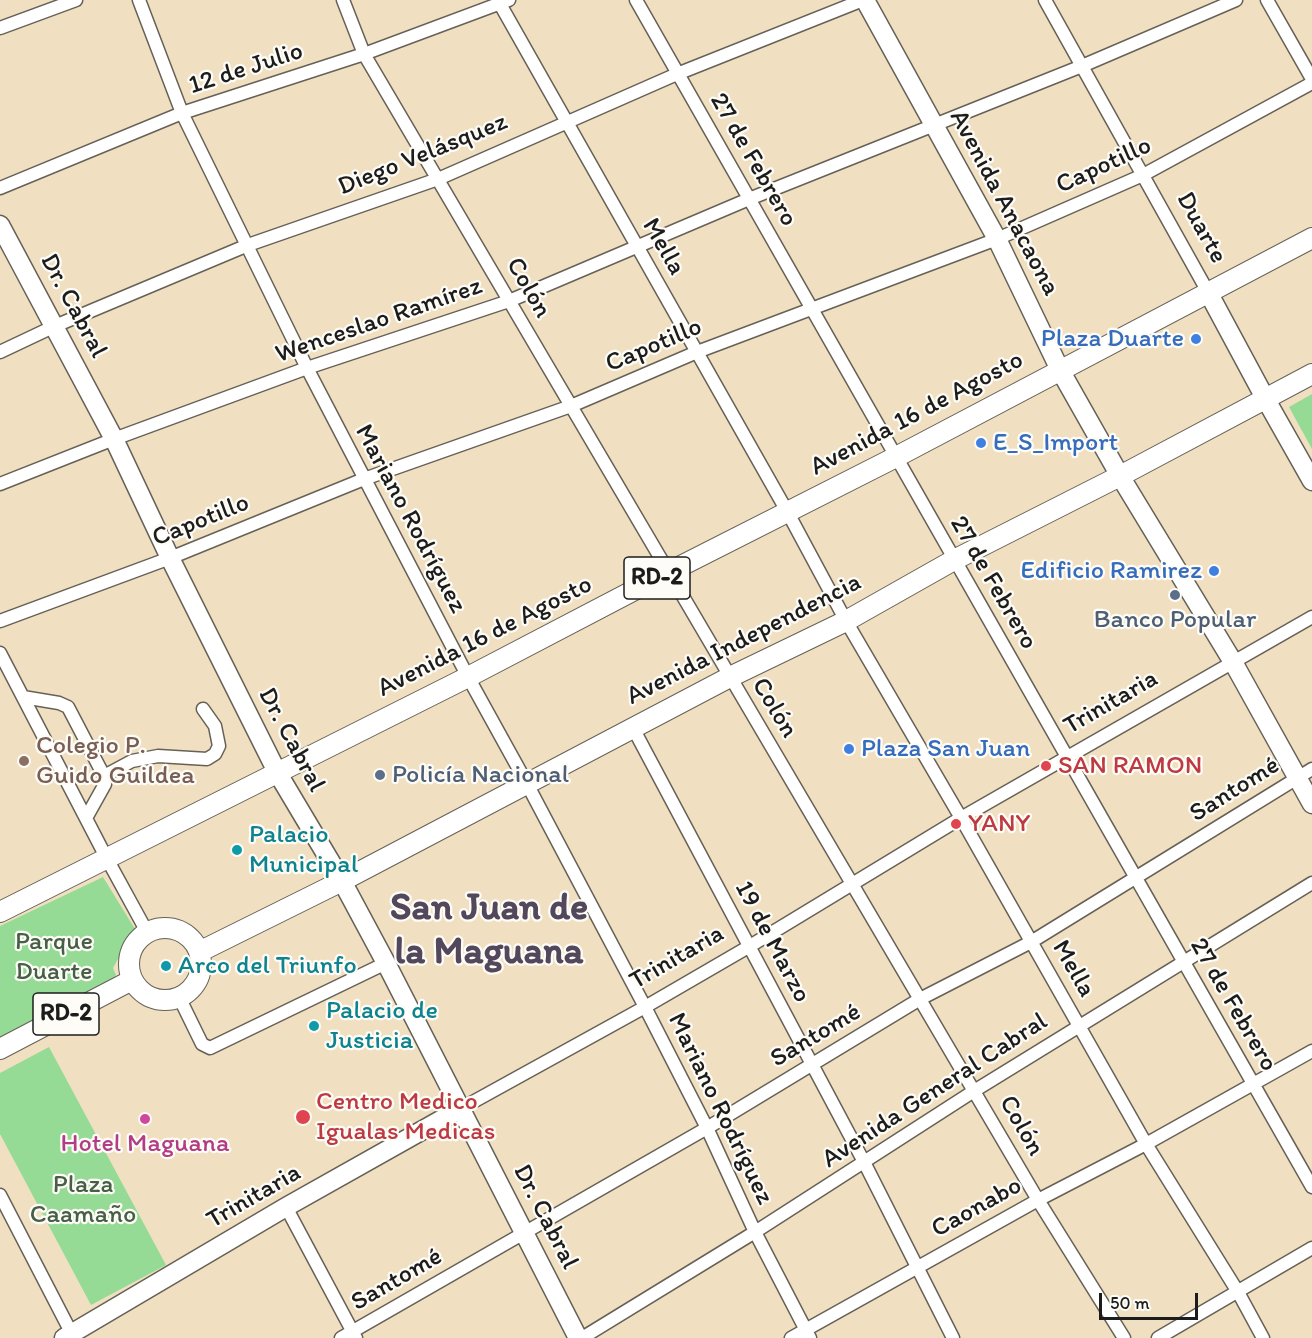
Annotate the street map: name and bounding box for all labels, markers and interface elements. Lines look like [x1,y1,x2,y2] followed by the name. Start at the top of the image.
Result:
[185,36,307,102] street label: 12 de Julio
[702,88,804,232] street label: 27 de Febrero
[942,105,1066,301] street label: Avenida Anacaona
[334,107,512,203] street label: Diego Velásquez
[1051,130,1157,202] street label: Capotillo
[1169,187,1233,269] street label: Duarte
[634,213,692,281] street label: Mella
[33,249,113,363] street label: Dr. Cabral
[498,252,558,324] street label: Colón
[272,271,486,371] street label: Wenceslao Ramírez
[601,312,707,380] street label: Capotillo
[1041,323,1184,355] place label: Plaza Duarte
[1189,332,1203,346] marker: Plaza Duarte
[805,345,1029,483] street label: Avenida 16 de Agosto
[347,419,473,619] street label: Mariano Rodríguez
[993,427,1118,459] place label: E_S_Import
[974,436,988,450] marker: E_S_Import
[148,488,254,554] street label: Capotillo
[942,511,1044,655] street label: 27 de Febrero
[1020,555,1202,587] place label: Edificio Ramirez
[624,557,690,599] road number: RD-2
[1207,564,1221,578] marker: Edificio Ramirez
[622,567,866,713] street label: Avenida Independencia
[372,569,598,705] street label: Avenida 16 de Agosto
[1168,588,1182,602] marker: Banco Popular
[1094,604,1256,636] place label: Banco Popular
[1058,664,1164,742] street label: Trinitaria
[744,672,804,744] street label: Colón
[251,683,331,797] street label: Dr. Cabral
[36,730,195,792] place label: Colegio P. Guido Guildea
[861,733,1030,765] place label: Plaza San Juan
[842,742,856,756] marker: Plaza San Juan
[1058,750,1202,782] place label: SAN RAMON
[1184,750,1286,830] street label: Santomé
[17,754,31,768] marker: Colegio P. Guido Guildea
[392,759,569,791] place label: Policía Nacional
[1039,759,1053,773] marker: SAN RAMON
[373,768,387,782] marker: Policía Nacional
[968,808,1030,840] place label: YANY
[949,817,963,831] marker: YANY
[249,819,358,880] place label: Palacio Municipal
[230,843,244,857] marker: Palacio Municipal
[727,876,817,1008] street label: 19 de Marzo
[390,886,588,976] district label: San Juan de la Maguana
[624,919,730,997] street label: Trinitaria
[15,926,93,988] park label: Parque Duarte
[1182,933,1284,1077] street label: 27 de Febrero
[1044,935,1102,1003] street label: Mella
[178,950,357,982] place label: Arco del Triunfo
[159,959,173,973] marker: Arco del Triunfo
[33,993,99,1035] road number: RD-2
[326,995,438,1056] place label: Palacio de Justicia
[765,997,867,1075] street label: Santomé
[816,1006,1054,1176] street label: Avenida General Cabral
[660,1008,780,1210] street label: Mariano Rodríguez
[307,1019,321,1033] marker: Palacio de Justicia
[316,1086,495,1148] place label: Centro Medico Igualas Medicas
[991,1090,1051,1162] street label: Colón
[294,1108,312,1126] marker: Centro Medico Igualas Medicas
[138,1112,152,1126] marker: Hotel Maguana
[61,1128,229,1160] place label: Hotel Maguana
[201,1158,307,1236] street label: Trinitaria
[505,1159,585,1275] street label: Dr. Cabral
[30,1169,136,1230] park label: Plaza Caamaño
[926,1170,1028,1246] street label: Caonabo
[346,1241,448,1319] street label: Santomé
[1102,1281,1201,1319] scale bar
[1110,1292,1150,1314] text: 50 m

